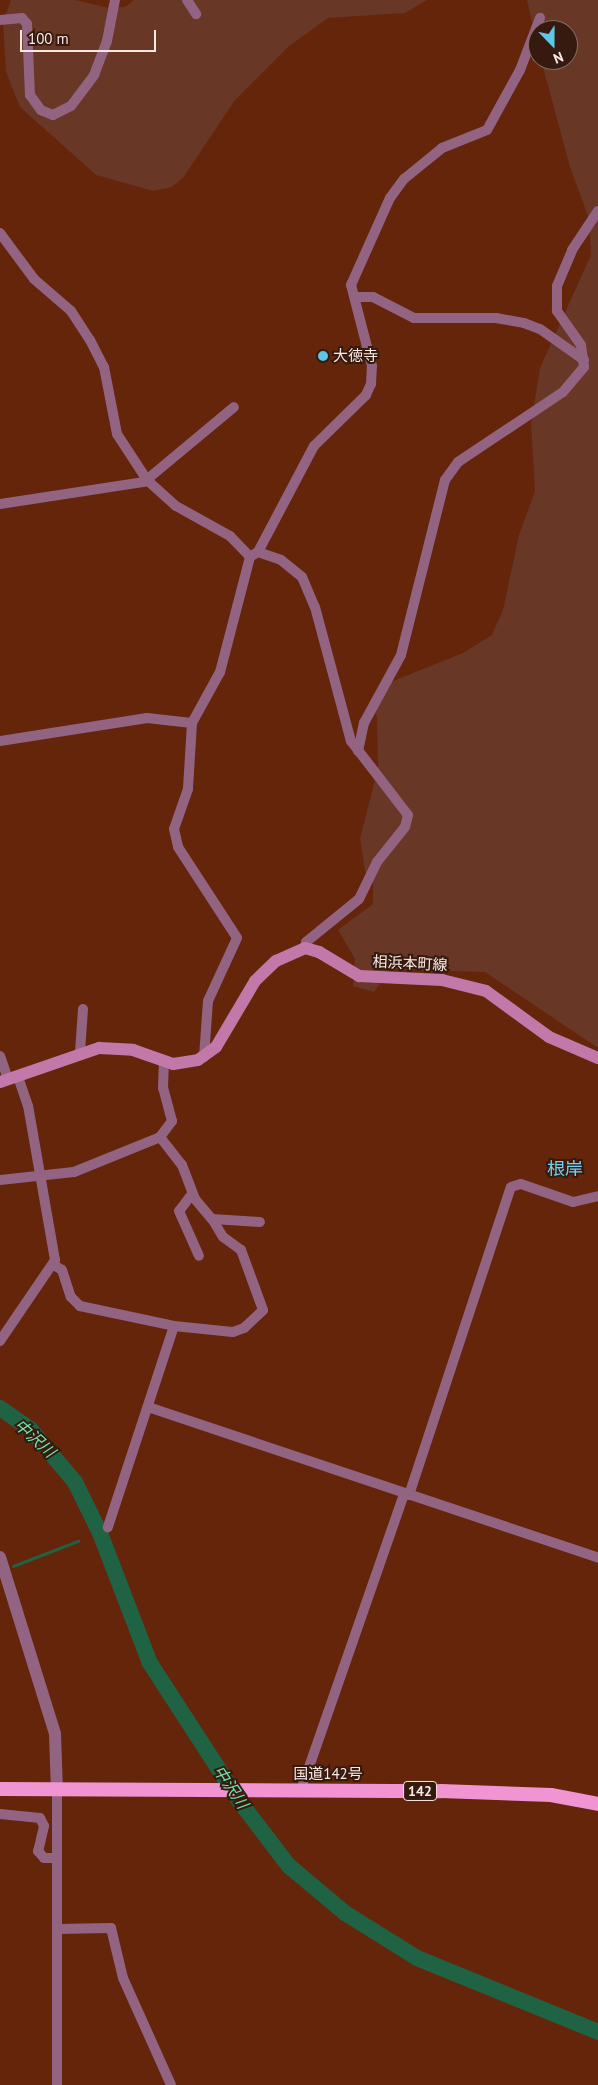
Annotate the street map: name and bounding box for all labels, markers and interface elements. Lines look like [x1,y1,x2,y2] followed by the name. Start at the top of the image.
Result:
[22,20,159,52] scale bar
[528,20,578,70] north arrow
[28,29,69,48] text: 100 m
[551,48,566,68] text: N
[333,347,378,365] place label: 大徳寺
[317,350,329,362] marker: 大徳寺
[372,952,448,974] street label: 相浜本町線
[547,1158,583,1180] district label: 根岸
[11,1415,59,1461] water label: 中沢川
[210,1762,252,1812] water label: 中沢川
[293,1765,363,1783] street label: 国道142号
[402,1780,438,1802] road number: 142

